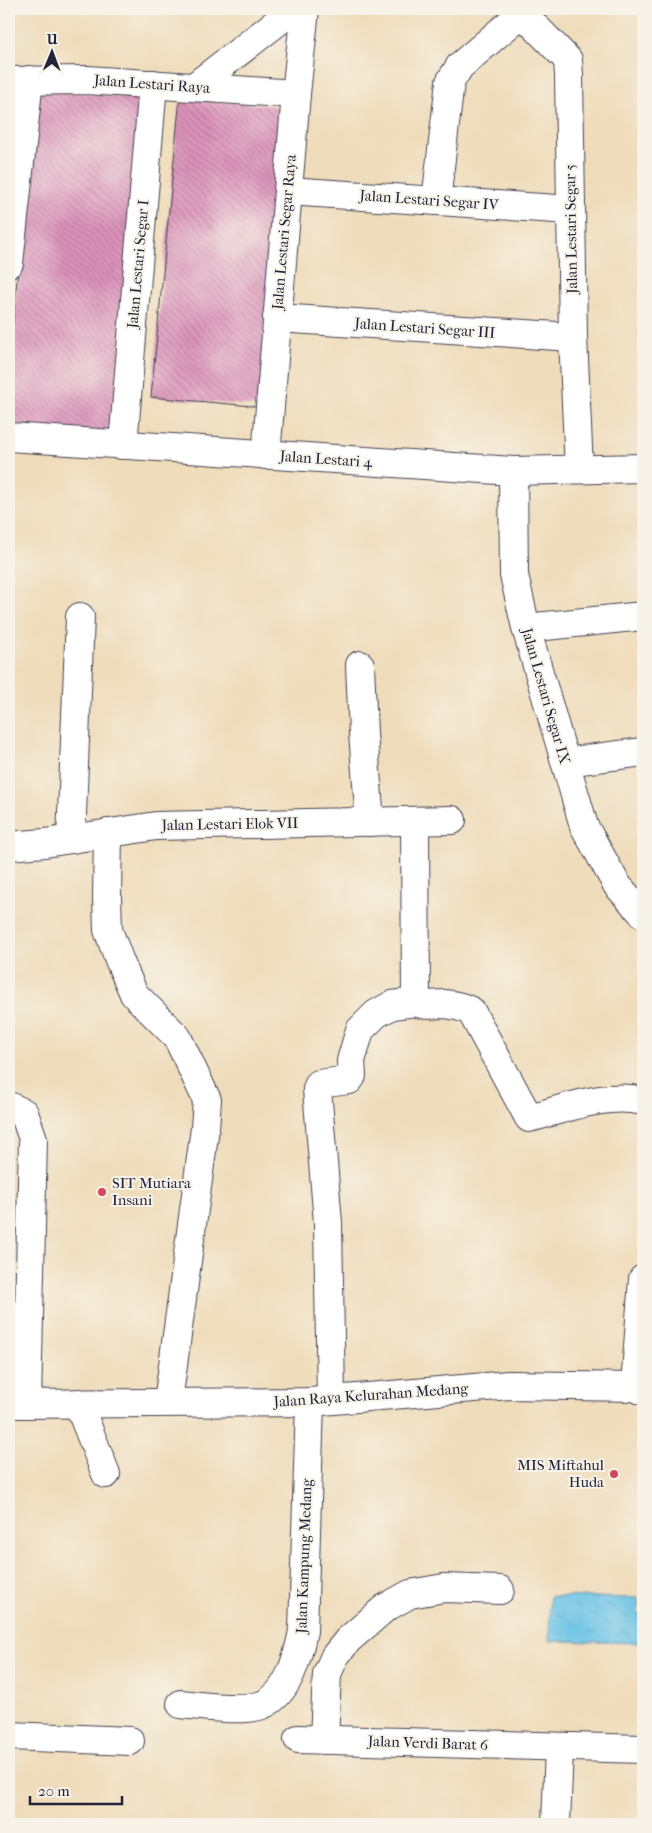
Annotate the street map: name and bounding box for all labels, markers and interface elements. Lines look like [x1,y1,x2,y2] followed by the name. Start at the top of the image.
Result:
[28,28,78,78] north arrow
[46,31,58,48] text: U
[92,71,212,97] street label: Jalan Lestari Raya
[268,152,300,311] street label: Jalan Lestari Segar Raya
[561,164,581,295] street label: Jalan Lestari Segar 5
[358,186,500,214] street label: Jalan Lestari Segar IV
[123,199,153,330] street label: Jalan Lestari Segar I
[353,314,496,342] street label: Jalan Lestari Segar III
[278,447,374,471] street label: Jalan Lestari 4
[518,625,574,766] street label: Jalan Lestari Segar IX
[160,814,299,834] street label: Jalan Lestari Elok VII
[112,1174,192,1209] place label: SIT Mutiara Insani
[96,1186,108,1198] marker: SIT Mutiara Insani
[272,1379,470,1411] street label: Jalan Raya Kelurahan Medang
[517,1456,605,1491] place label: MIS Miftahul Huda
[608,1468,620,1480] marker: MIS Miftahul Huda
[292,1477,316,1635] street label: Jalan Kampung Medang
[367,1732,489,1754] street label: Jalan Verdi Barat 6
[30,1773,122,1805] scale bar
[38,1782,70,1800] text: 20 m

